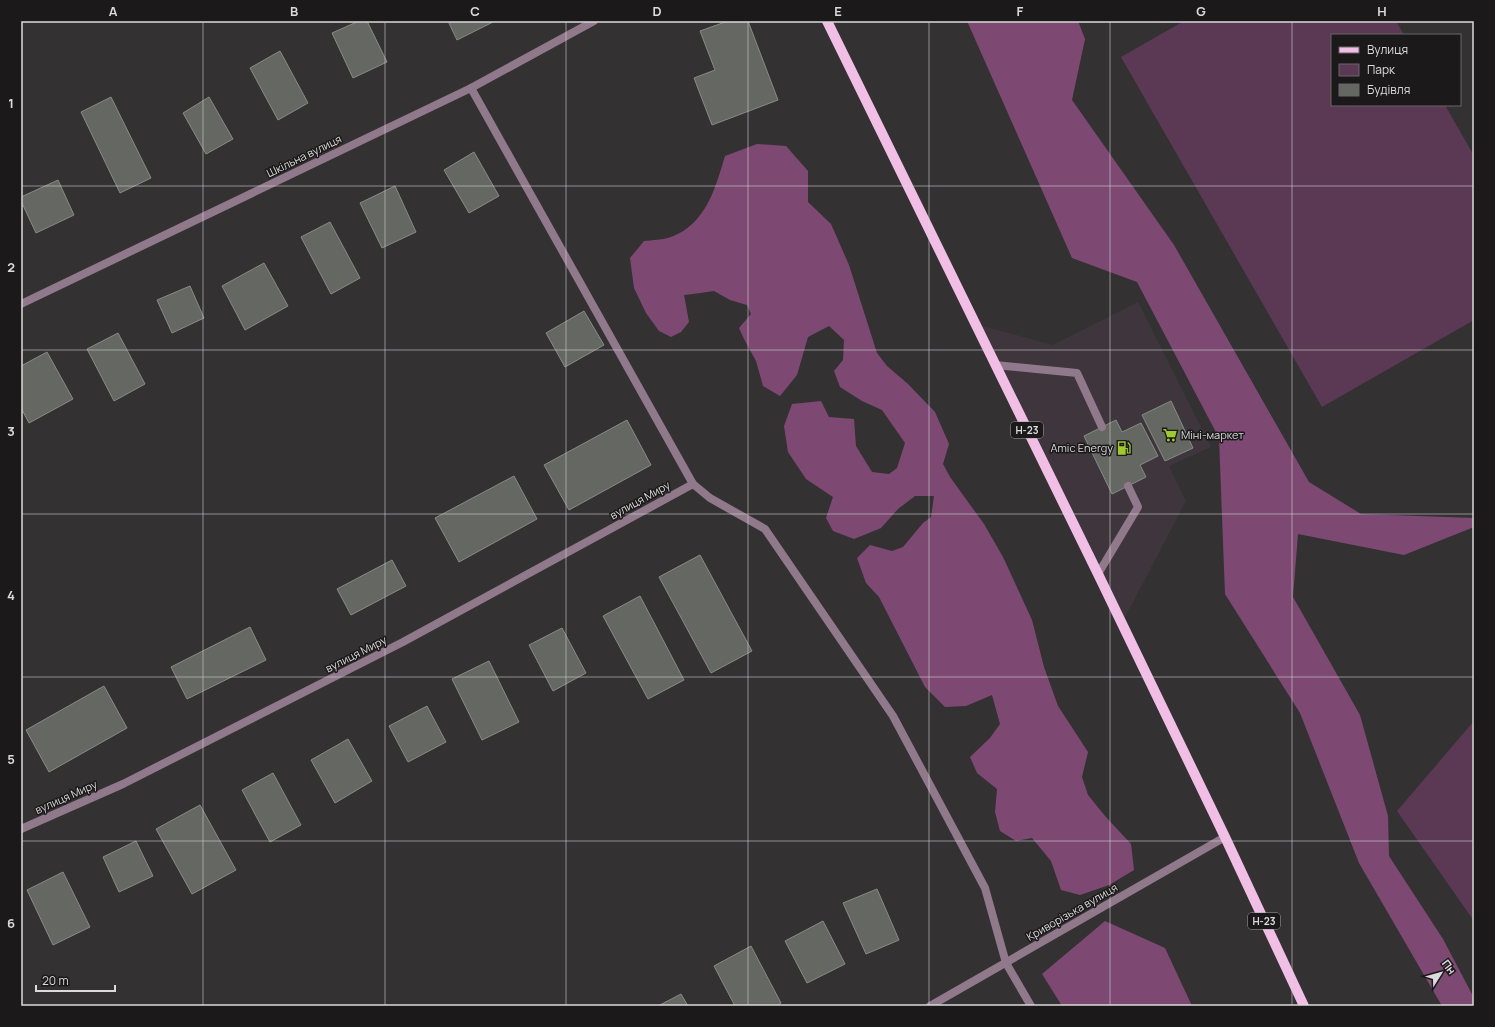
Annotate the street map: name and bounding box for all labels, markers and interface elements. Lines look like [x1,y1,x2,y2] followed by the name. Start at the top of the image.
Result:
[109,2,118,20] text: A
[290,2,298,20] text: B
[470,2,480,20] text: C
[652,2,662,20] text: D
[834,2,842,20] text: E
[1017,2,1024,20] text: F
[1196,2,1206,20] text: G
[1377,2,1387,20] text: H
[1331,34,1461,106] legend
[1367,41,1408,58] text: Вулиця
[1367,61,1396,78] text: Парк
[1367,81,1410,98] text: Будівля
[8,94,14,112] text: 1
[264,131,344,180] street label: Шкільна вулиця
[7,258,15,276] text: 2
[7,422,15,440] text: 3
[1011,422,1043,438] road number: Н-23
[1162,427,1178,443] supermarket icon: Міні-маркет
[1181,427,1244,442] place label: Міні-маркет
[1051,440,1113,455] place label: Amic Energy
[1116,440,1132,456] fuel station icon: Amic Energy
[607,477,673,522] street label: вулиця Миру
[7,586,15,604] text: 4
[323,632,389,675] street label: вулиця Миру
[7,750,15,768] text: 5
[32,776,100,817] street label: вулиця Миру
[1023,879,1120,944] street label: Криворізька вулиця
[1248,913,1280,929] road number: Н-23
[7,914,15,932] text: 6
[1421,953,1461,993] north arrow
[1439,956,1460,977] text: Пн
[36,967,115,993] scale bar
[42,972,69,989] text: 20 m

